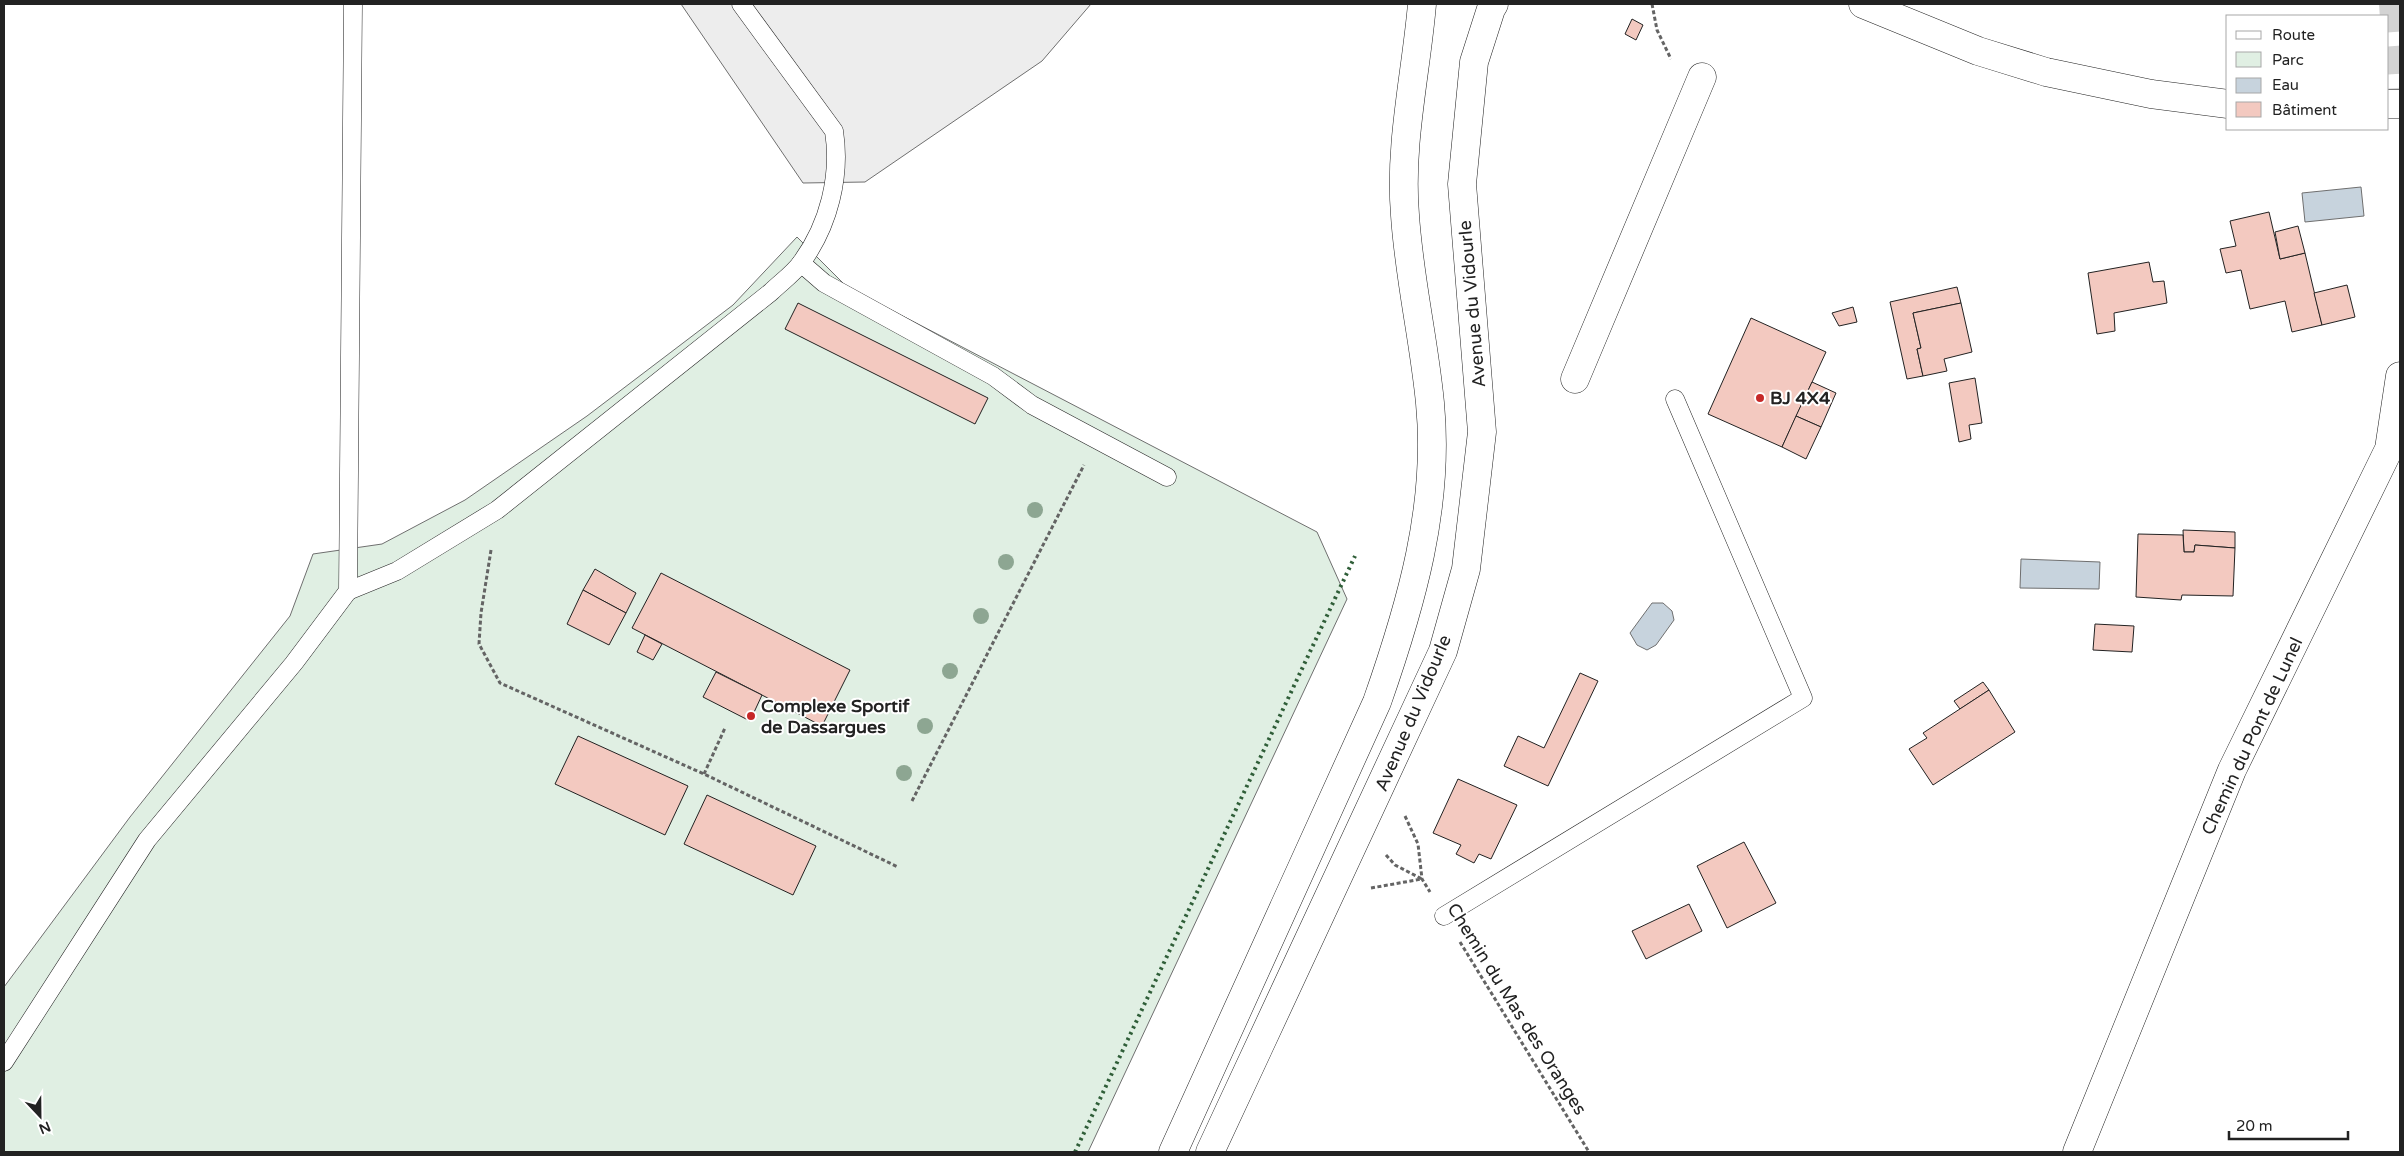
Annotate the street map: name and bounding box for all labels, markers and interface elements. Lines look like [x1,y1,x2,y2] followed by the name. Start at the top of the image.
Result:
[2226,15,2389,130] legend
[2272,26,2315,44] text: Route
[2272,51,2304,69] text: Parc
[2272,76,2299,94] text: Eau
[2272,101,2337,119] text: Bâtiment
[1454,219,1490,389] street label: Avenue du Vidourle
[1770,387,1831,409] place label: BJ 4X4
[1754,392,1766,404] marker: BJ 4X4
[1370,632,1456,794] street label: Avenue du Vidourle
[2196,634,2308,838] street label: Chemin du Pont de Lunel
[761,695,910,738] place label: Complexe Sportif de Dassargues
[745,710,757,722] marker: Complexe Sportif de Dassargues
[1443,899,1591,1119] street label: Chemin du Mas des Oranges
[15,1091,65,1141] north arrow
[2229,1108,2348,1140] scale bar
[2236,1117,2273,1135] text: 20 m
[36,1118,53,1138] text: N

